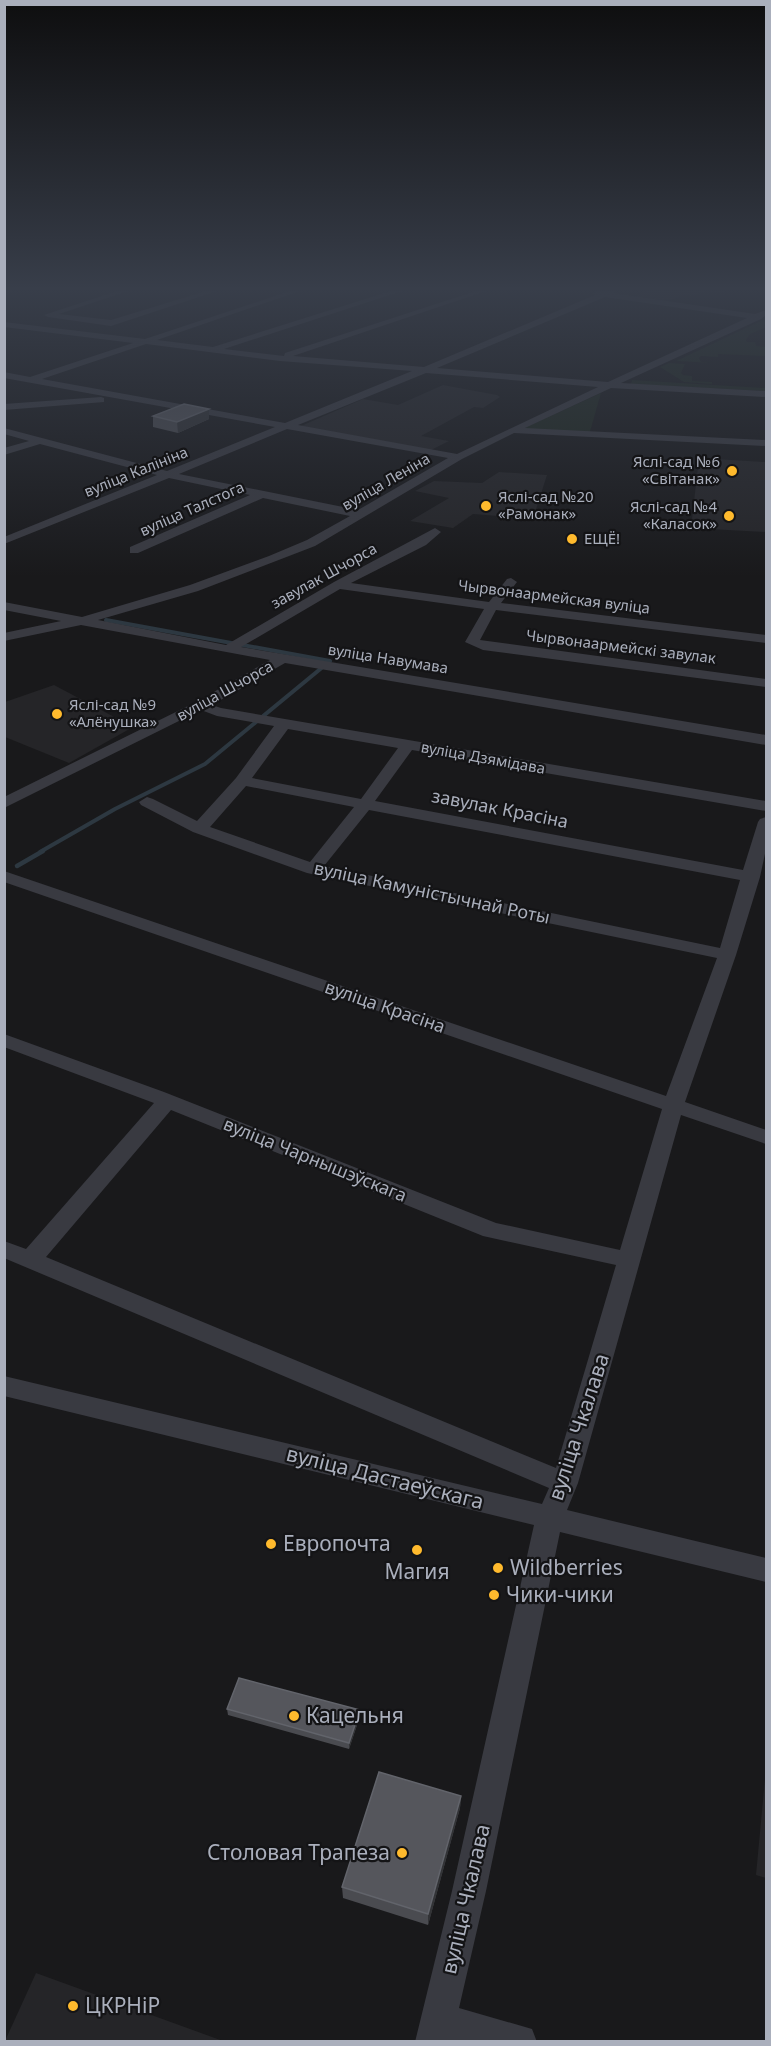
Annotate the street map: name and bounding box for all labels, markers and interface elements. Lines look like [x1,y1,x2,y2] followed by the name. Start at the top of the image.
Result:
[81,441,190,501] street label: вуліца Калініна
[338,448,433,514] street label: вуліца Леніна
[633,451,720,488] place label: Яслі-сад №6 «Світанак»
[725,464,739,478] marker: Яслі-сад №6 «Світанак»
[136,476,247,540] street label: вуліца Талстога
[498,486,594,523] place label: Яслі-сад №20 «Рамонак»
[630,496,717,533] place label: Яслі-сад №4 «Каласок»
[479,499,493,513] marker: Яслі-сад №20 «Рамонак»
[722,509,736,523] marker: Яслі-сад №4 «Каласок»
[584,528,620,548] place label: ЕЩЁ!
[565,532,579,546] marker: ЕЩЁ!
[267,538,380,612] street label: завулак Шчорса
[457,574,651,618] street label: Чырвонаармейская вуліца
[525,624,717,668] street label: Чырвонаармейскі завулак
[327,639,450,677] street label: вуліца Навумава
[173,655,276,725] street label: вуліца Шчорса
[69,694,157,731] place label: Яслі-сад №9 «Алёнушка»
[50,707,64,721] marker: Яслі-сад №9 «Алёнушка»
[419,736,547,778] street label: вуліца Дзямідава
[430,783,571,833] street label: завулак Красіна
[312,855,552,929] street label: вуліца Камуністычнай Роты
[322,974,449,1038] street label: вуліца Красіна
[220,1111,411,1207] street label: вуліца Чарнышэўскага
[541,1350,615,1504] street label: вуліца Чкалава
[284,1439,487,1515] street label: вуліца Дастаеўскага
[283,1529,391,1557] place label: Европочта
[264,1537,278,1551] marker: Европочта
[410,1543,424,1557] marker: Магия
[510,1553,623,1581] place label: Wildberries
[384,1557,450,1585] place label: Магия
[491,1561,505,1575] marker: Wildberries
[506,1580,614,1608] place label: Чики-чики
[487,1588,501,1602] marker: Чики-чики
[306,1701,404,1729] place label: Кацельня
[287,1709,301,1723] marker: Кацельня
[434,1821,496,1977] street label: вуліца Чкалава
[207,1838,390,1866] place label: Столовая Трапеза
[395,1846,409,1860] marker: Столовая Трапеза
[85,1991,160,2019] place label: ЦКРНіР
[66,1999,80,2013] marker: ЦКРНіР

